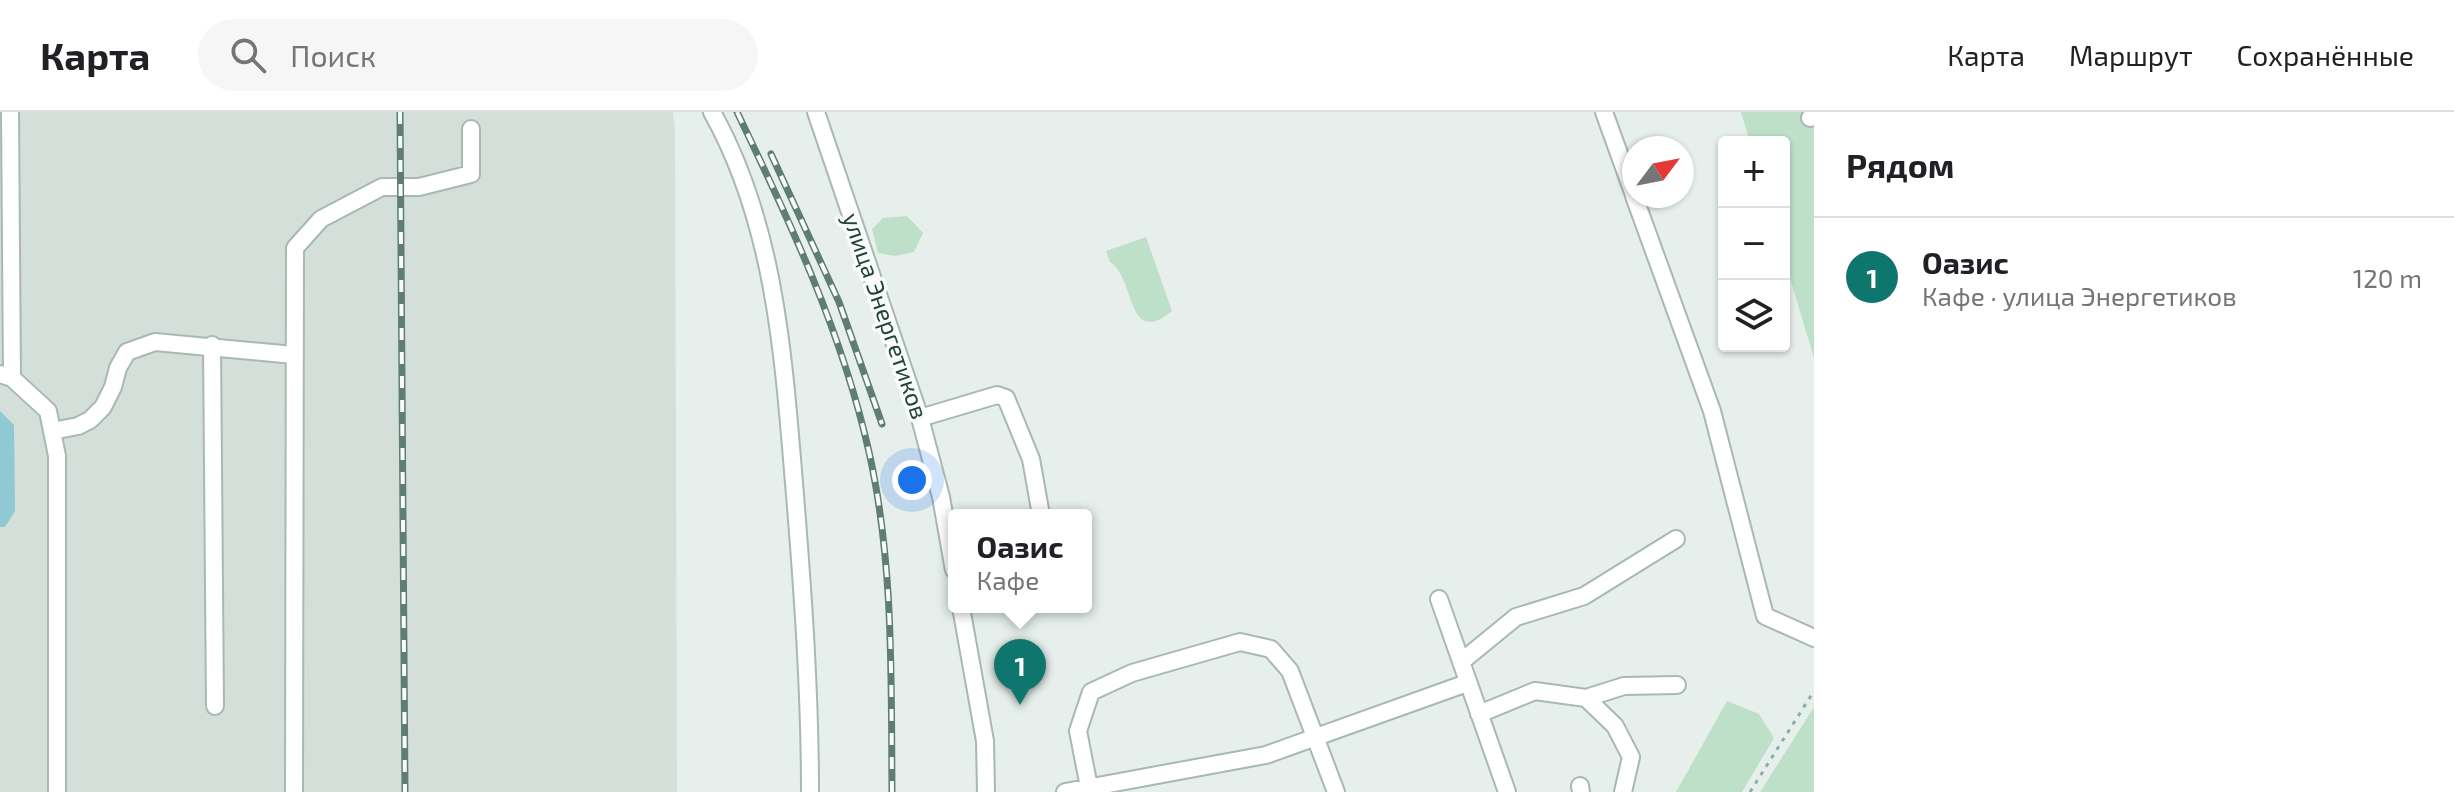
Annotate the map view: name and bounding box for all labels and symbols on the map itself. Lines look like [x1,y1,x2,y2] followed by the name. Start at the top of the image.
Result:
[1622,136,1694,208] north arrow
[837,209,935,423] street label: улица Энергетиков
[892,460,932,500] your location
[994,639,1046,705] pin: 1

